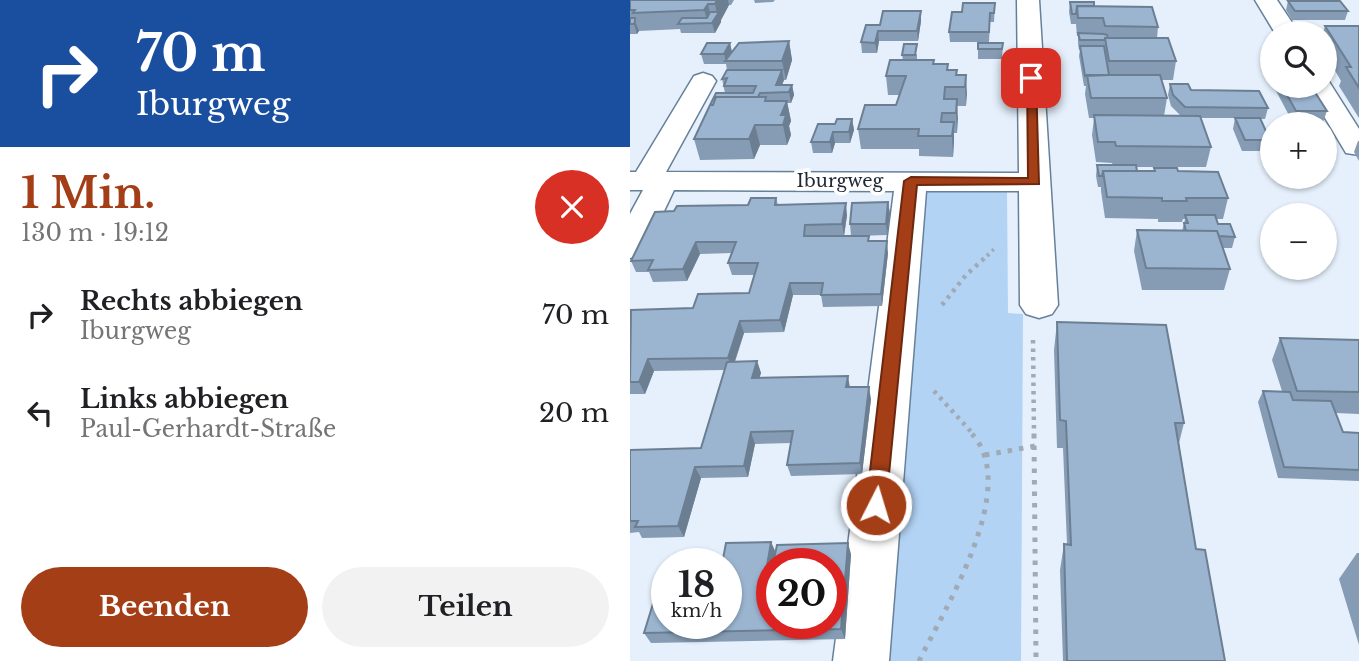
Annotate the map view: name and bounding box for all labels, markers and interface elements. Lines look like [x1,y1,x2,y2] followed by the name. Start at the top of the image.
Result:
[1260,21,1337,280] map controls
[1260,21,1337,98] button: search
[136,23,266,84] text: 70 m
[21,28,112,119] icon: right
[1001,48,1061,108] pin
[1012,59,1050,97] icon: arrive
[136,84,290,124] text: Iburgweg
[1260,112,1337,189] button: +
[21,167,155,219] text: 1 Min.
[535,170,609,244] button: close
[797,170,884,192] street label: Iburgweg
[1260,203,1337,280] button: −
[21,219,169,247] text: 130 m · 19:12
[80,285,303,317] text: Rechts abbiegen
[21,296,59,334] icon: right
[542,299,609,331] text: 70 m
[80,317,191,345] text: Iburgweg
[80,383,289,415] text: Links abbiegen
[21,394,59,432] icon: left
[539,397,609,429] text: 20 m
[80,415,336,443] text: Paul-Gerhardt-Straße
[839,468,913,542] position arrow
[756,548,847,639] speed limit sign: 20
[678,563,715,606] text: 18
[21,567,308,647] button: Beenden
[322,567,609,647] button: Teilen
[671,600,722,622] text: km/h

